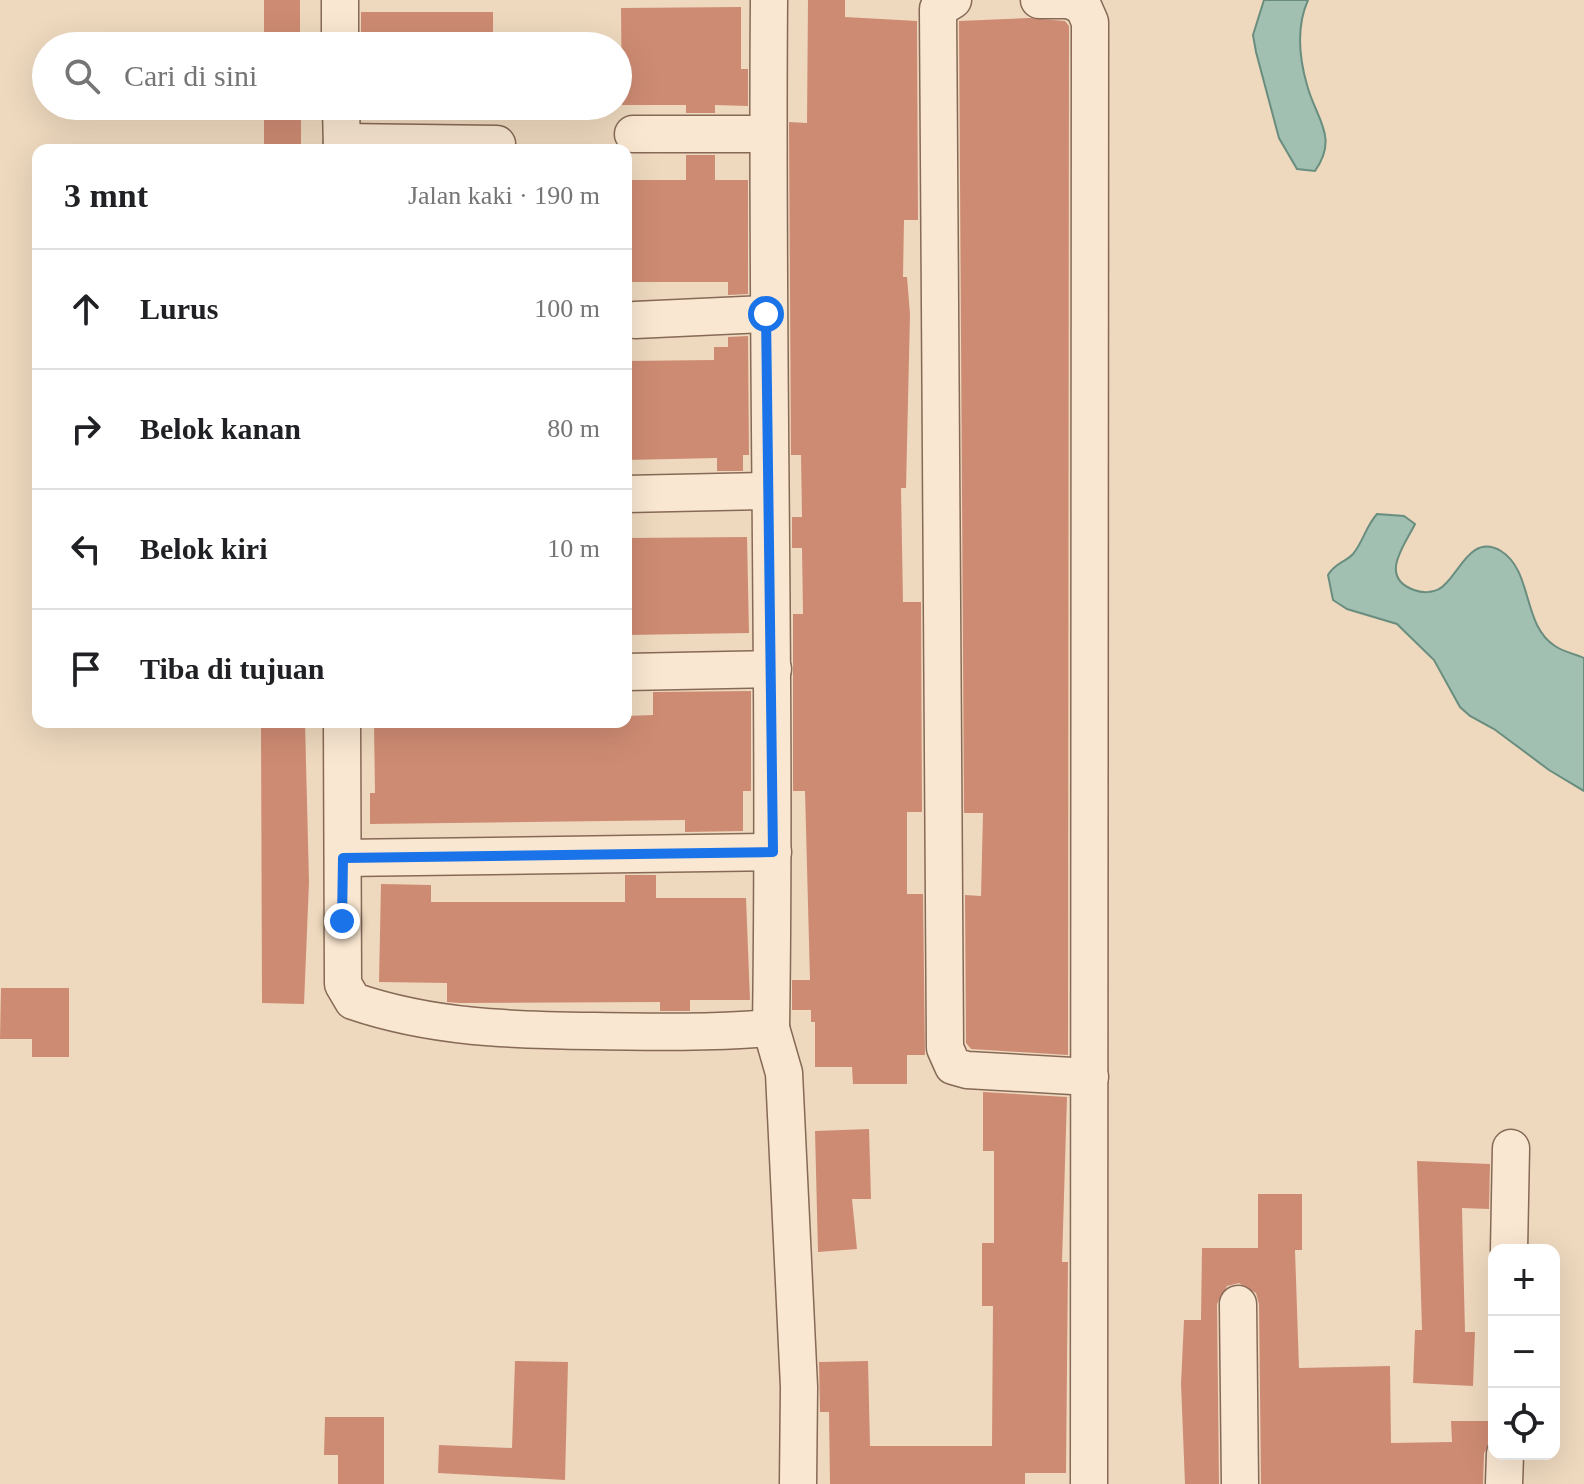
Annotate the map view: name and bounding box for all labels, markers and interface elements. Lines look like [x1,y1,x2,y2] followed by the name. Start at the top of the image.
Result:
[32,32,632,120] search box
[60,54,104,98] icon: search
[124,59,257,92] text: Cari di sini
[64,177,148,214] text: 3 mnt
[408,181,600,210] text: Jalan kaki · 190 m
[64,287,108,331] icon: ahead
[140,292,218,325] text: Lurus
[534,294,600,323] text: 100 m
[748,296,784,332] route start
[64,407,108,451] icon: right
[140,412,301,445] text: Belok kanan
[547,414,600,443] text: 80 m
[64,527,108,571] icon: left
[140,532,268,565] text: Belok kiri
[547,534,600,563] text: 10 m
[64,647,108,691] icon: arrive
[140,652,325,685] text: Tiba di tujuan
[324,903,360,939] route end
[1488,1244,1560,1460] map controls
[1488,1244,1560,1316] button: +
[1488,1316,1560,1388] button: −
[1488,1388,1560,1460] button: locate

